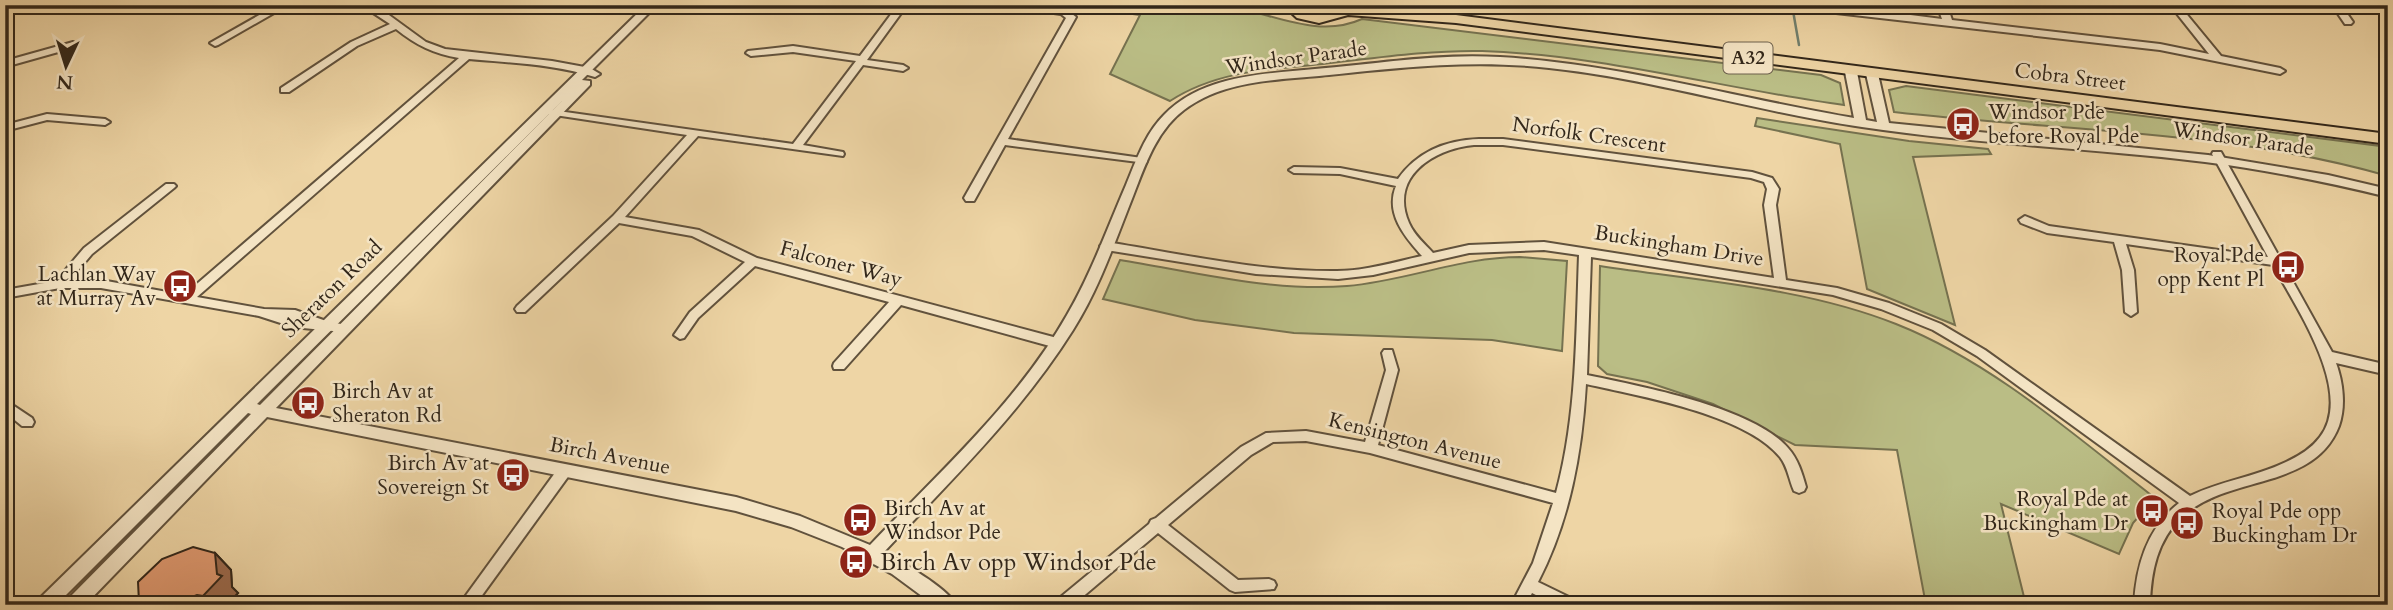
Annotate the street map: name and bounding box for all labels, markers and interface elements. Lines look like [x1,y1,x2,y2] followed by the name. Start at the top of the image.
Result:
[32,32,102,102] north arrow
[1222,34,1369,82] street label: Windsor Parade
[1724,43,1772,74] road number: A32
[2013,56,2127,98] street label: Cobra Street
[55,68,74,96] text: N
[1987,98,2140,151] place label: Windsor Pde before Royal Pde
[1944,105,1982,143] bus stop icon: Windsor Pde before Royal Pde
[1510,110,1668,160] street label: Norfolk Crescent
[2169,115,2316,163] street label: Windsor Parade
[1592,218,1766,274] street label: Buckingham Drive
[275,233,389,345] street label: Sheraton Road
[777,234,905,294] street label: Falconer Way
[2158,241,2264,294] place label: Royal Pde opp Kent Pl
[2269,248,2307,286] bus stop icon: Royal Pde opp Kent Pl
[37,260,156,313] place label: Lachlan Way at Murray Av
[161,267,199,305] bus stop icon: Lachlan Way at Murray Av
[332,377,442,430] place label: Birch Av at Sheraton Rd
[289,384,327,422] bus stop icon: Birch Av at Sheraton Rd
[1325,405,1505,477] street label: Kensington Avenue
[547,430,673,482] street label: Birch Avenue
[377,449,489,502] place label: Birch Av at Sovereign St
[494,456,532,494] bus stop icon: Birch Av at Sovereign St
[1983,485,2128,538] place label: Royal Pde at Buckingham Dr
[2133,492,2171,530] bus stop icon: Royal Pde at Buckingham Dr
[883,494,1001,547] place label: Birch Av at Windsor Pde
[2212,497,2357,550] place label: Royal Pde opp Buckingham Dr
[841,501,879,539] bus stop icon: Birch Av at Windsor Pde
[2168,504,2206,542] bus stop icon: Royal Pde opp Buckingham Dr
[837,543,875,581] bus stop icon: Birch Av opp Windsor Pde
[880,546,1157,579] place label: Birch Av opp Windsor Pde

